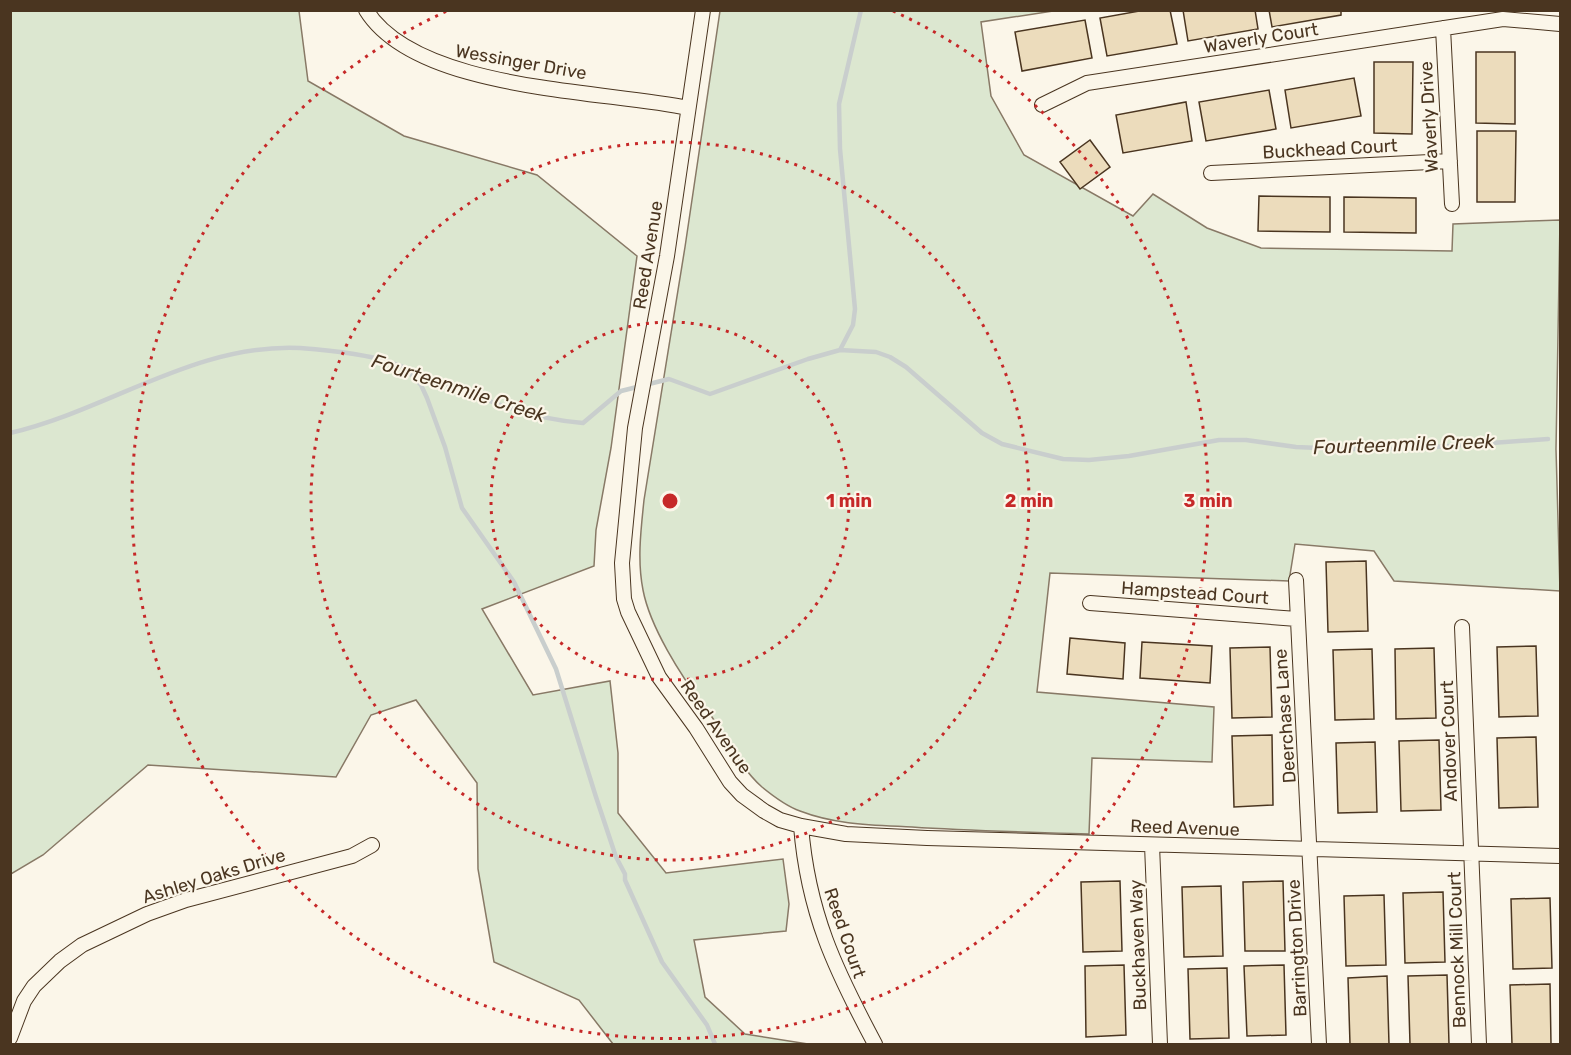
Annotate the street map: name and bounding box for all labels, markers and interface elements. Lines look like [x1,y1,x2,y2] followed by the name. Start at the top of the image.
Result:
[1202,18,1320,58] street label: Waverly Court
[454,40,588,84] street label: Wessinger Drive
[1415,61,1443,173] street label: Waverly Drive
[1262,134,1398,164] street label: Buckhead Court
[629,199,667,311] street label: Reed Avenue
[369,348,550,428] water label: Fourteenmile Creek
[1313,429,1496,459] water label: Fourteenmile Creek
[826,490,872,512] text: 1 min
[1005,490,1053,512] text: 2 min
[1184,490,1232,512] text: 3 min
[660,491,680,511] centre of rings
[1120,577,1270,609] street label: Hampstead Court
[1269,648,1301,784] street label: Deerchase Lane
[676,676,756,778] street label: Reed Avenue
[1436,680,1462,802] street label: Andover Court
[1130,815,1240,841] street label: Reed Avenue
[140,844,288,908] street label: Ashley Oaks Drive
[1443,871,1471,1029] street label: Bennock Mill Court
[1125,879,1151,1011] street label: Buckhaven Way
[1282,879,1312,1017] street label: Barrington Drive
[819,885,871,981] street label: Reed Court

